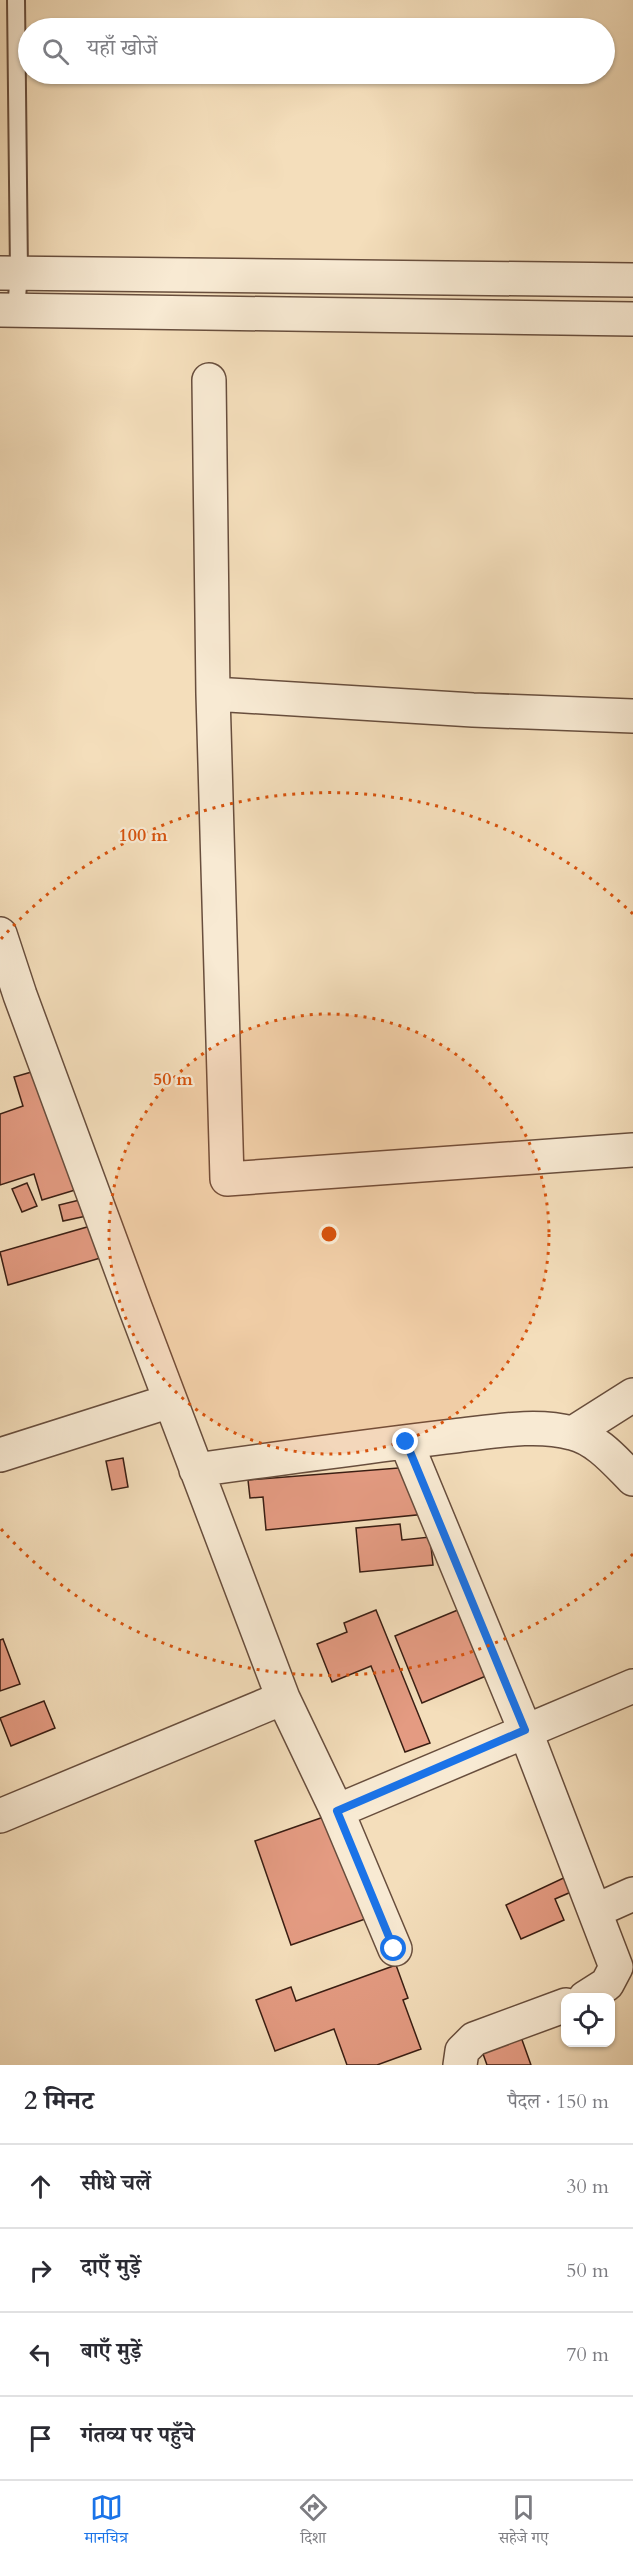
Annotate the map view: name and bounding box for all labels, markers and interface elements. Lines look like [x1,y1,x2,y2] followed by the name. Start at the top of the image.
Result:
[18,18,615,84] search box
[87,33,157,63] text: यहाँ खोजें
[39,35,72,68] icon: search
[118,823,168,848] text: 100 m
[153,1067,193,1092] text: 50 m
[319,1224,339,1244] centre of rings
[392,1428,418,1454] route end
[380,1935,406,1961] route start
[561,1993,615,2047] map controls
[561,1993,615,2047] button: locate
[24,2083,94,2118] text: 2 मिनट
[507,2088,609,2115] text: पैदल · 150 m
[81,2168,151,2198] text: सीधे चलें
[24,2170,57,2203] icon: ahead
[566,2173,609,2200] text: 30 m
[81,2252,141,2282] text: दाएँ मुड़ें
[24,2254,57,2287] icon: right
[566,2257,609,2284] text: 50 m
[81,2336,141,2366] text: बाएँ मुड़ें
[24,2338,57,2371] icon: left
[566,2341,609,2368] text: 70 m
[81,2420,195,2450] text: गंतव्य पर पहुँचे
[24,2422,57,2455] icon: arrive
[84,2491,128,2553] tab: मानचित्र
[297,2491,330,2553] tab: दिशा
[499,2491,549,2553] tab: सहेजे गए

